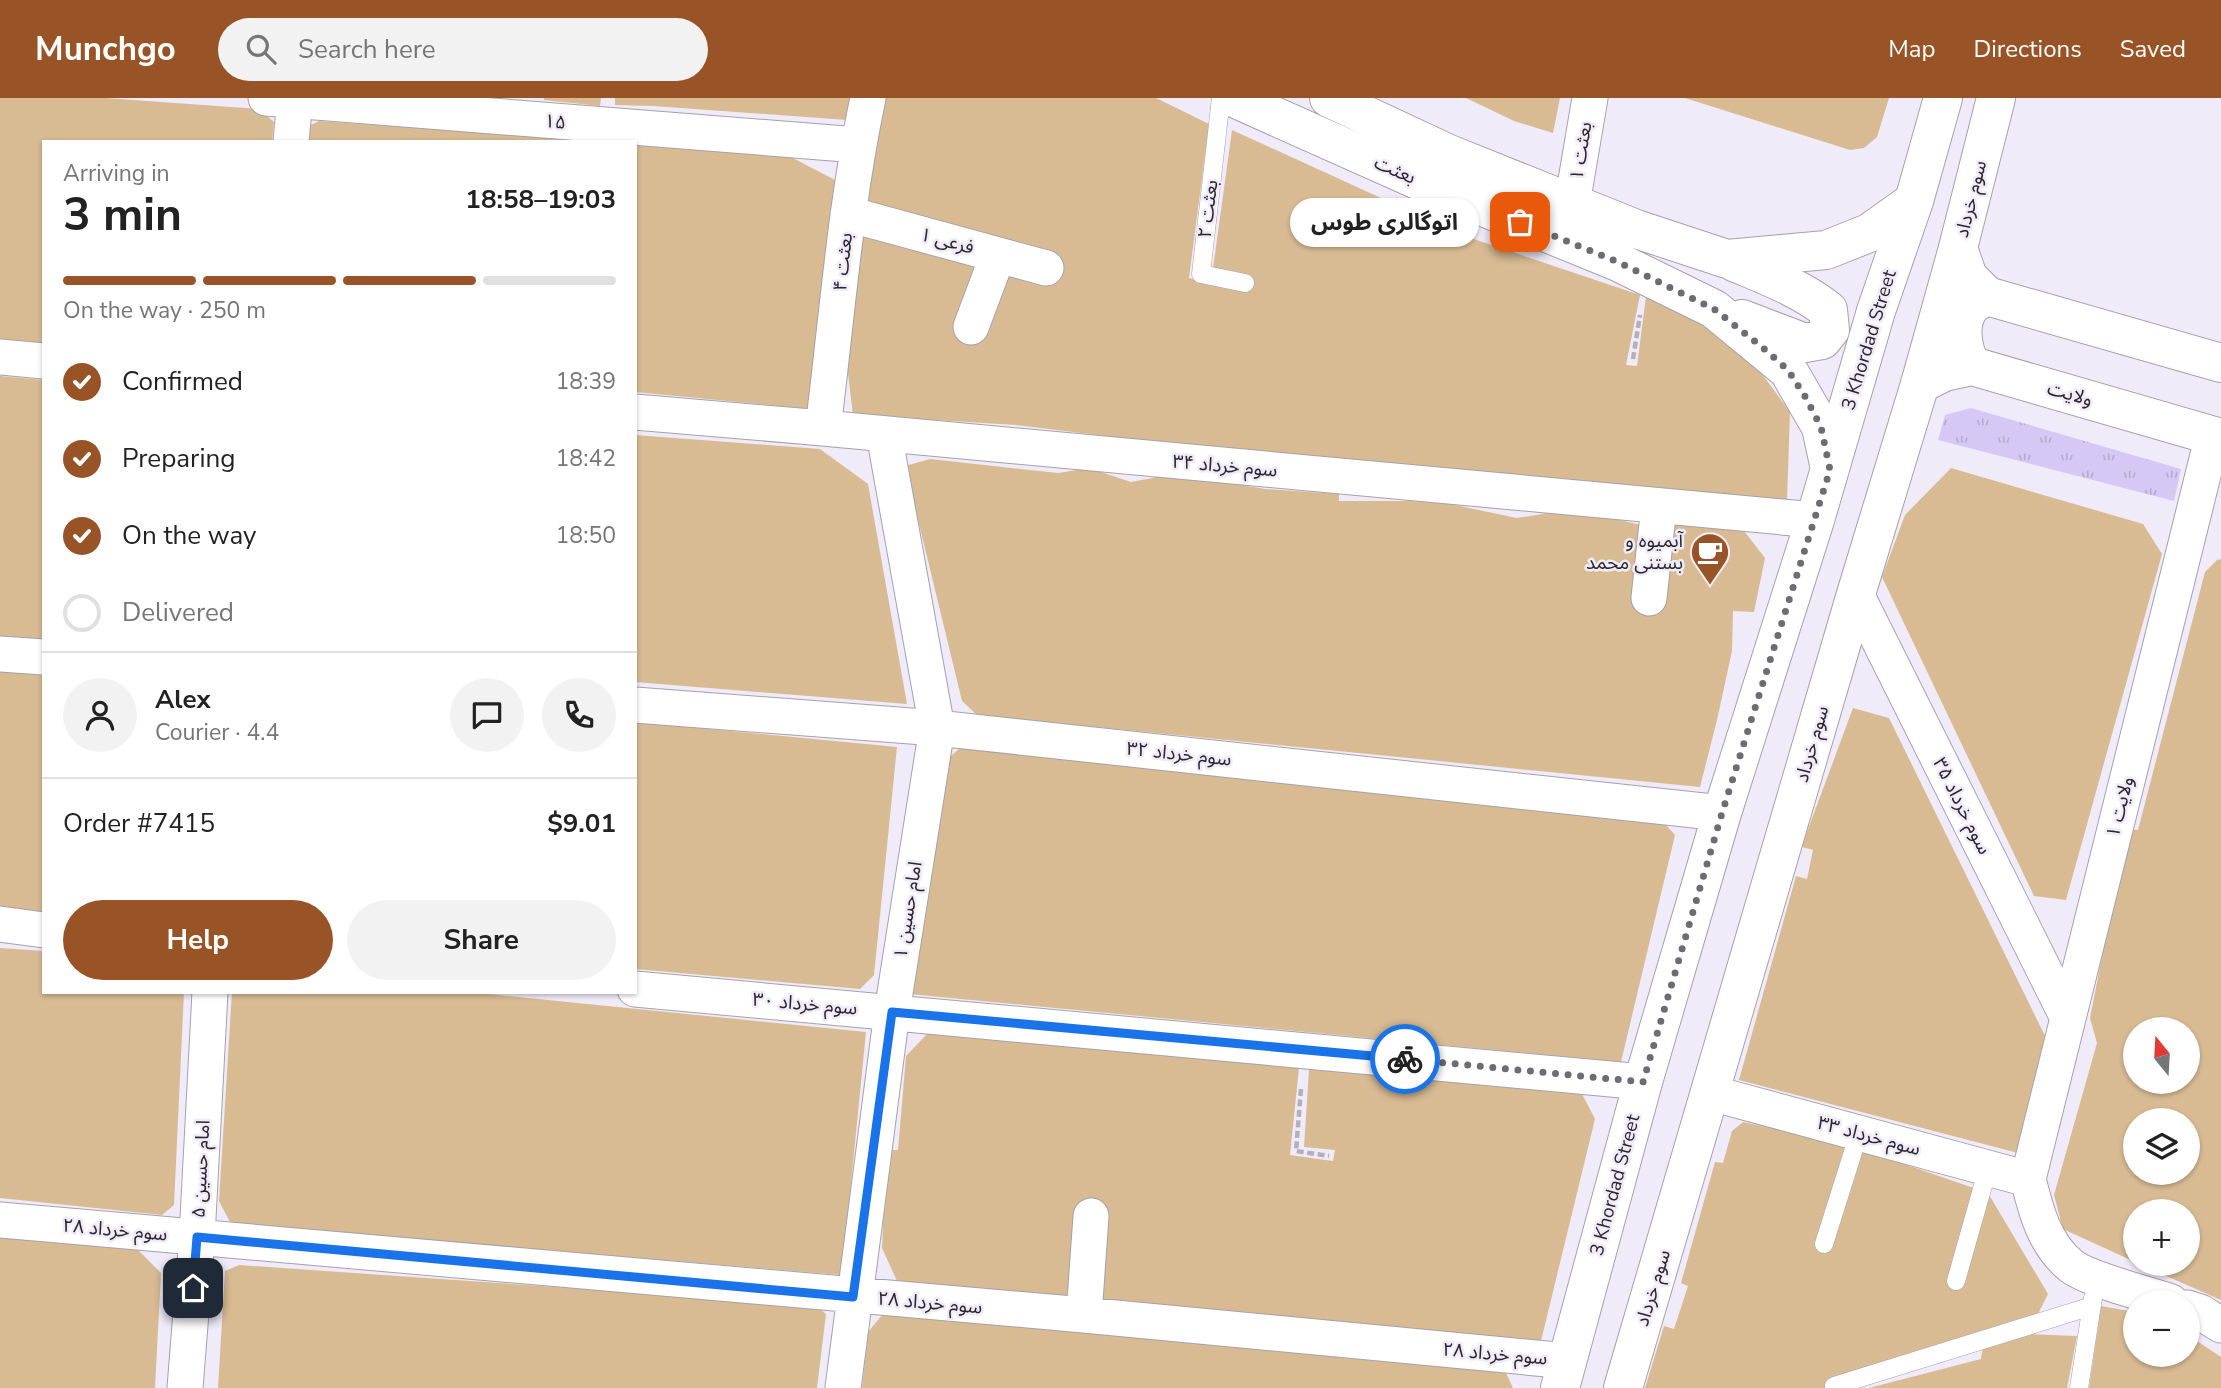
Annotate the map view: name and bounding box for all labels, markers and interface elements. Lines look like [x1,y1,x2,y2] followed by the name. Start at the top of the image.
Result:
[218,18,708,81] search box
[35,27,176,72] text: Munchgo
[242,30,280,68] icon: search
[298,32,436,67] text: Search here
[1888,33,1935,65] text: Map
[1973,33,2082,65] text: Directions
[2120,33,2186,65] text: Saved
[543,108,567,136] street label: ۱۵
[1564,120,1598,182] street label: بعثت ۱
[1370,149,1420,191] street label: بعثت
[63,158,170,189] text: Arriving in
[1949,158,1994,241] street label: سوم خرداد
[1192,178,1224,240] street label: بعثت ۲
[465,182,616,217] text: 18:58–19:03
[63,183,182,246] text: 3 min
[1490,192,1550,252] pin
[1289,198,1478,246] callout: اتوگالری طوس
[1501,203,1539,241] icon: bag
[1311,207,1458,238] text: اتوگالری طوس
[917,221,977,261] street label: فرعی ۱
[827,231,859,293] street label: بعثت ۴
[1835,266,1903,413] street label: 3 Khordad Street
[63,295,266,326] text: On the way · 250 m
[63,363,101,401] icon: check
[122,364,243,399] text: Confirmed
[556,366,616,397] text: 18:39
[2044,375,2096,413] street label: ولایت
[63,440,101,478] icon: check
[122,441,235,476] text: Preparing
[556,443,616,474] text: 18:42
[1171,448,1279,485] street label: سوم خرداد ۳۴
[63,517,101,555] icon: check
[122,518,256,553] text: On the way
[556,520,616,551] text: 18:50
[1586,528,1684,576] place label: آبمیوه و بستنی محمد
[1689,531,1731,586] cafe icon: آبمیوه و بستنی محمد
[122,595,234,630] text: Delivered
[63,678,137,752] button: person
[450,678,524,752] button: chat
[542,678,616,752] button: phone
[155,682,211,717] text: Alex
[1789,703,1836,786] street label: سوم خرداد
[155,717,279,748] text: Courier · 4.4
[1125,736,1233,773] street label: سوم خرداد ۳۲
[1926,753,1998,859] street label: سوم خرداد ۳۵
[2100,774,2140,840] street label: ولایت ۱
[63,806,215,841] text: Order #7415
[547,806,616,841] text: $9.01
[887,859,930,961] street label: امام حسین ۱
[63,900,333,980] button: Help
[347,900,616,980] button: Share
[751,986,859,1023] street label: سوم خرداد ۳۰
[2123,1017,2200,1094] north arrow
[2123,1017,2200,1367] map controls
[1370,1024,1440,1094] courier
[1386,1040,1424,1078] icon: bike
[2123,1108,2200,1185] button: layers
[1814,1110,1923,1163] street label: سوم خرداد ۳۳
[1584,1111,1646,1258] street label: 3 Khordad Street
[185,1119,218,1219] street label: امام حسین ۵
[2123,1199,2200,1276] button: +
[61,1212,169,1249] street label: سوم خرداد ۲۸
[1629,1247,1678,1330] street label: سوم خرداد
[163,1258,223,1318] pin
[174,1269,212,1307] icon: home
[876,1285,984,1322] street label: سوم خرداد ۲۸
[2123,1290,2200,1367] button: −
[1441,1336,1549,1373] street label: سوم خرداد ۲۸

